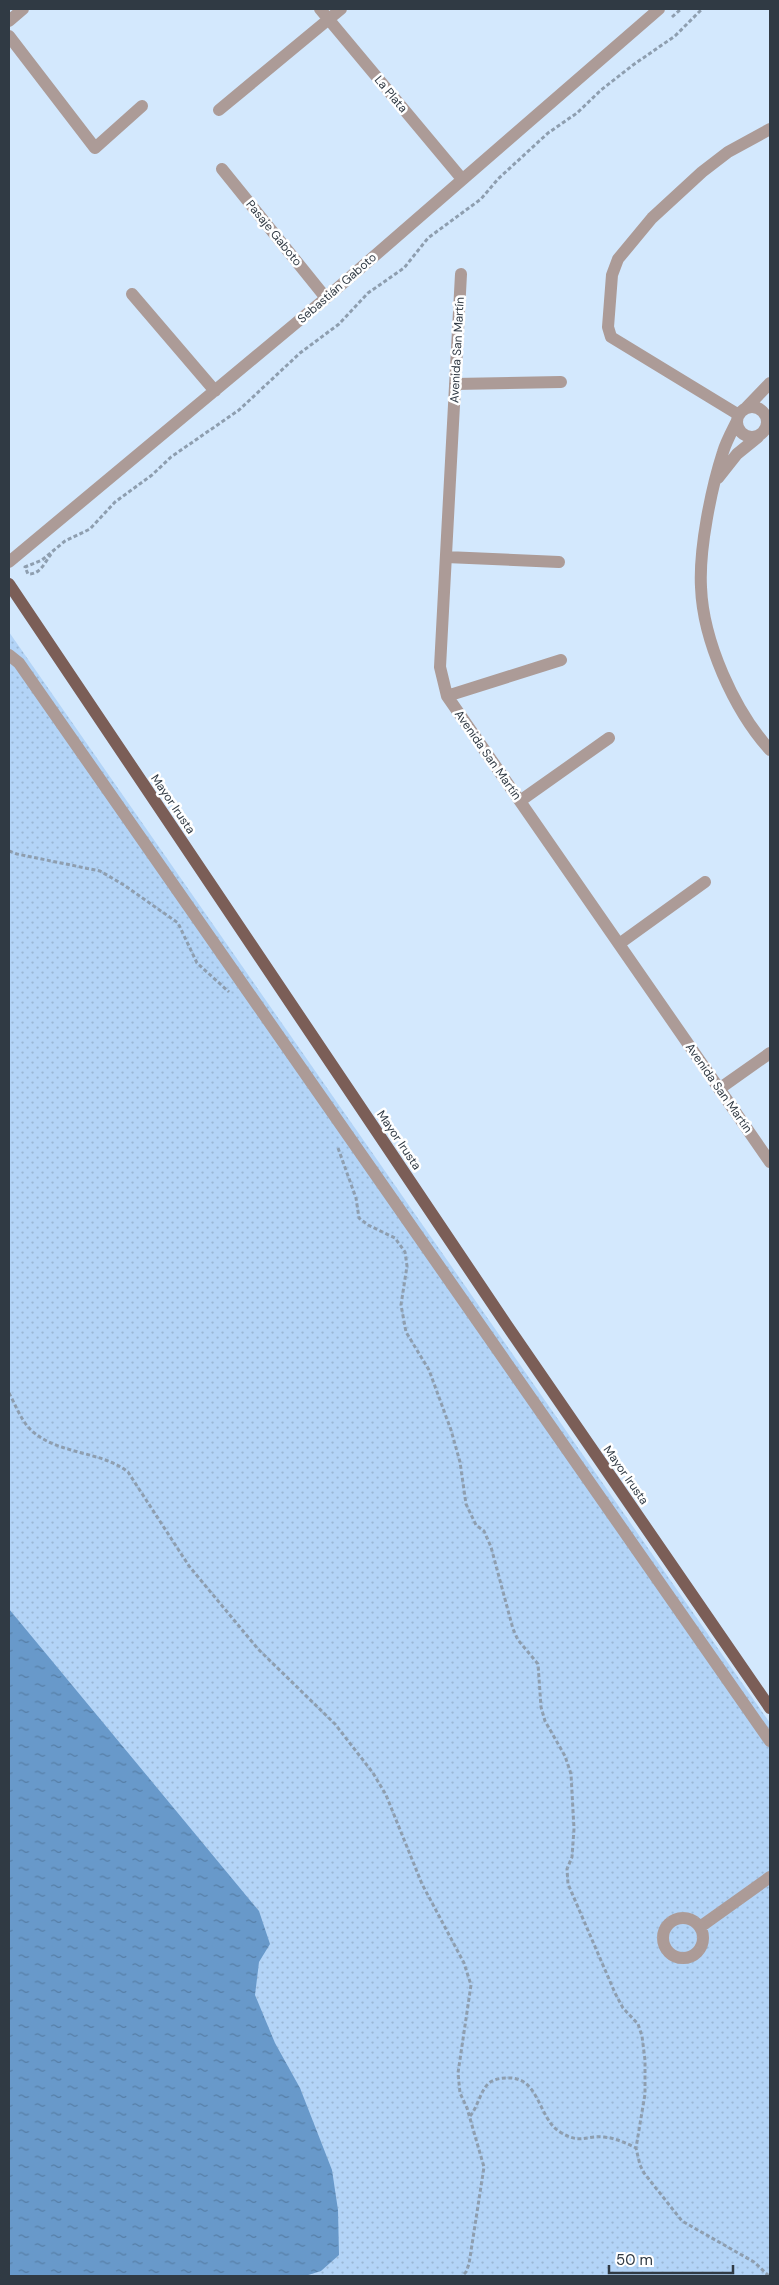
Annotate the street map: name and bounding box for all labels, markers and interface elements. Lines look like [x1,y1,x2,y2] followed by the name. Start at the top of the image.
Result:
[371,72,411,116] street label: La Plata
[242,197,306,269] street label: Pasaje Gaboto
[294,249,380,327] street label: Sebastián Gaboto
[446,296,468,403] street label: Avenida San Martín
[451,707,525,803] street label: Avenida San Martín
[147,771,199,837] street label: Mayor Irusta
[682,1040,756,1136] street label: Avenida San Martín
[373,1107,425,1173] street label: Mayor Irusta
[600,1442,652,1508] street label: Mayor Irusta
[609,2242,733,2274] scale bar
[616,2250,653,2270] text: 50 m

